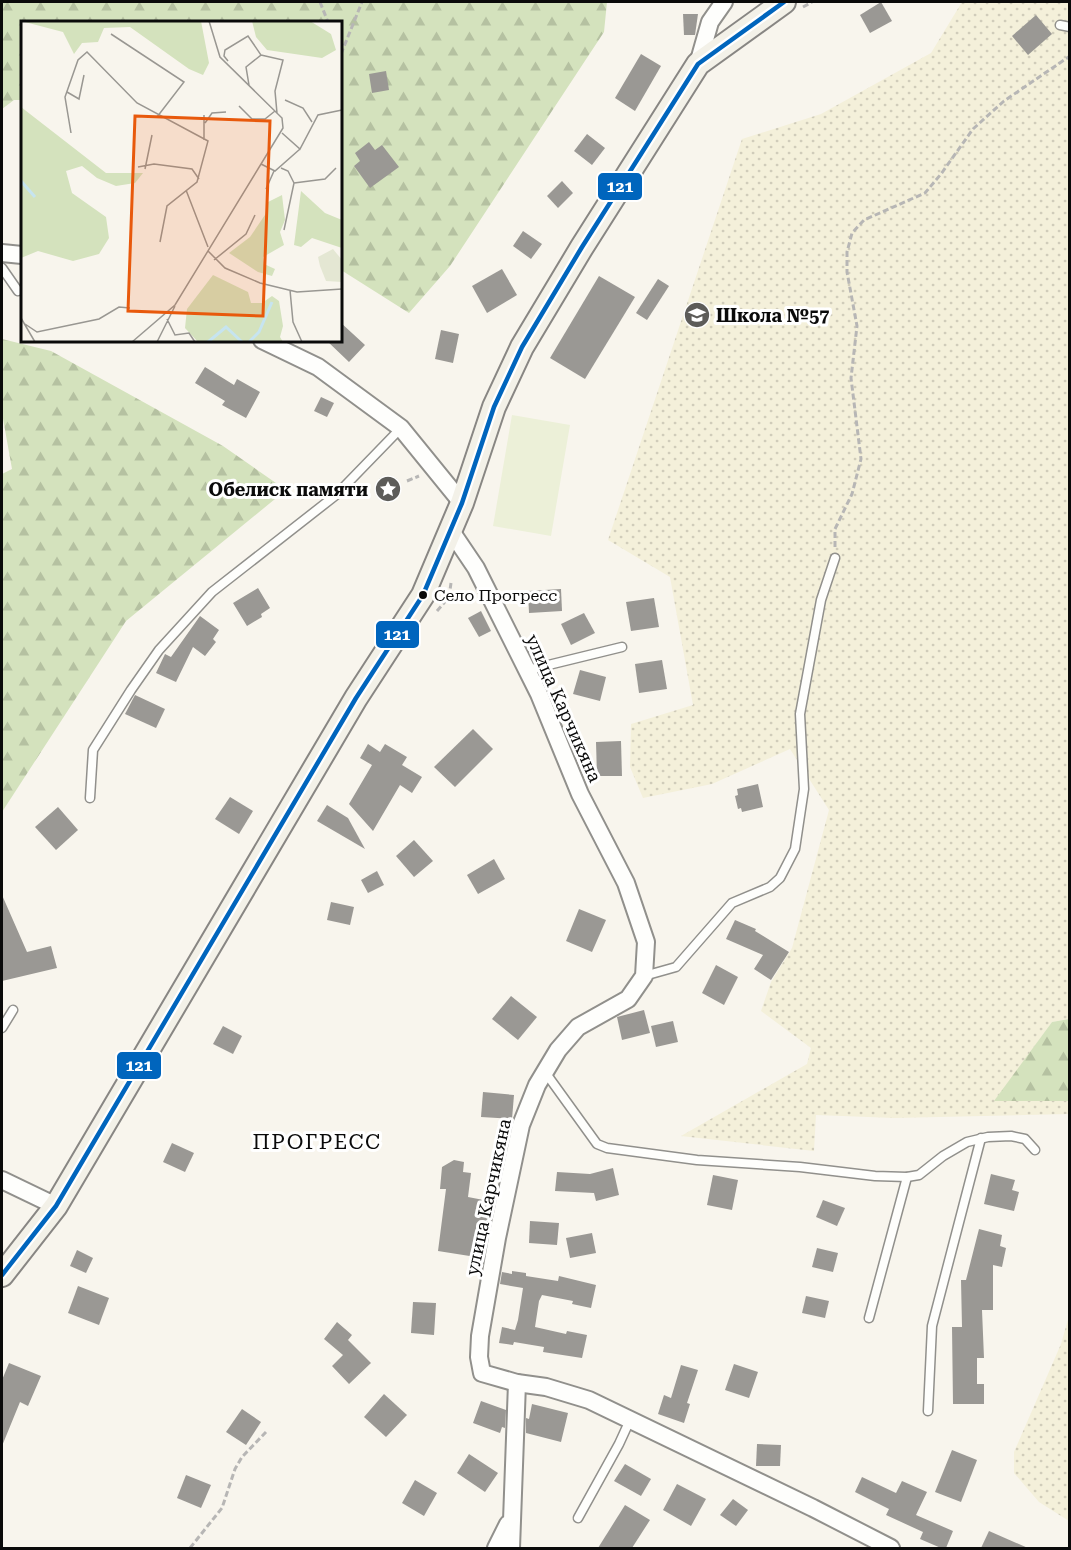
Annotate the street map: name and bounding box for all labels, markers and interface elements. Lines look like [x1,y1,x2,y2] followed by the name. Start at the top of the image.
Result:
[21,21,342,342] inset map
[597,172,643,201] line badge: 121
[607,177,633,196] text: 121
[682,300,712,330] school or university icon: Школа №57
[716,305,829,326] place label: Школа №57
[373,474,403,504] place icon: Обелиск памяти
[209,479,368,500] place label: Обелиск памяти
[434,586,557,605] place label: Село Прогресс
[417,589,429,601] marker: Село Прогресс
[375,620,420,649] line badge: 121
[384,625,410,644] text: 121
[522,631,606,785] street label: улица Карчикяна
[116,1051,162,1080] line badge: 121
[126,1056,152,1075] text: 121
[461,1116,515,1277] street label: улица Карчикяна
[252,1130,382,1154] district label: ПРОГРЕСС

